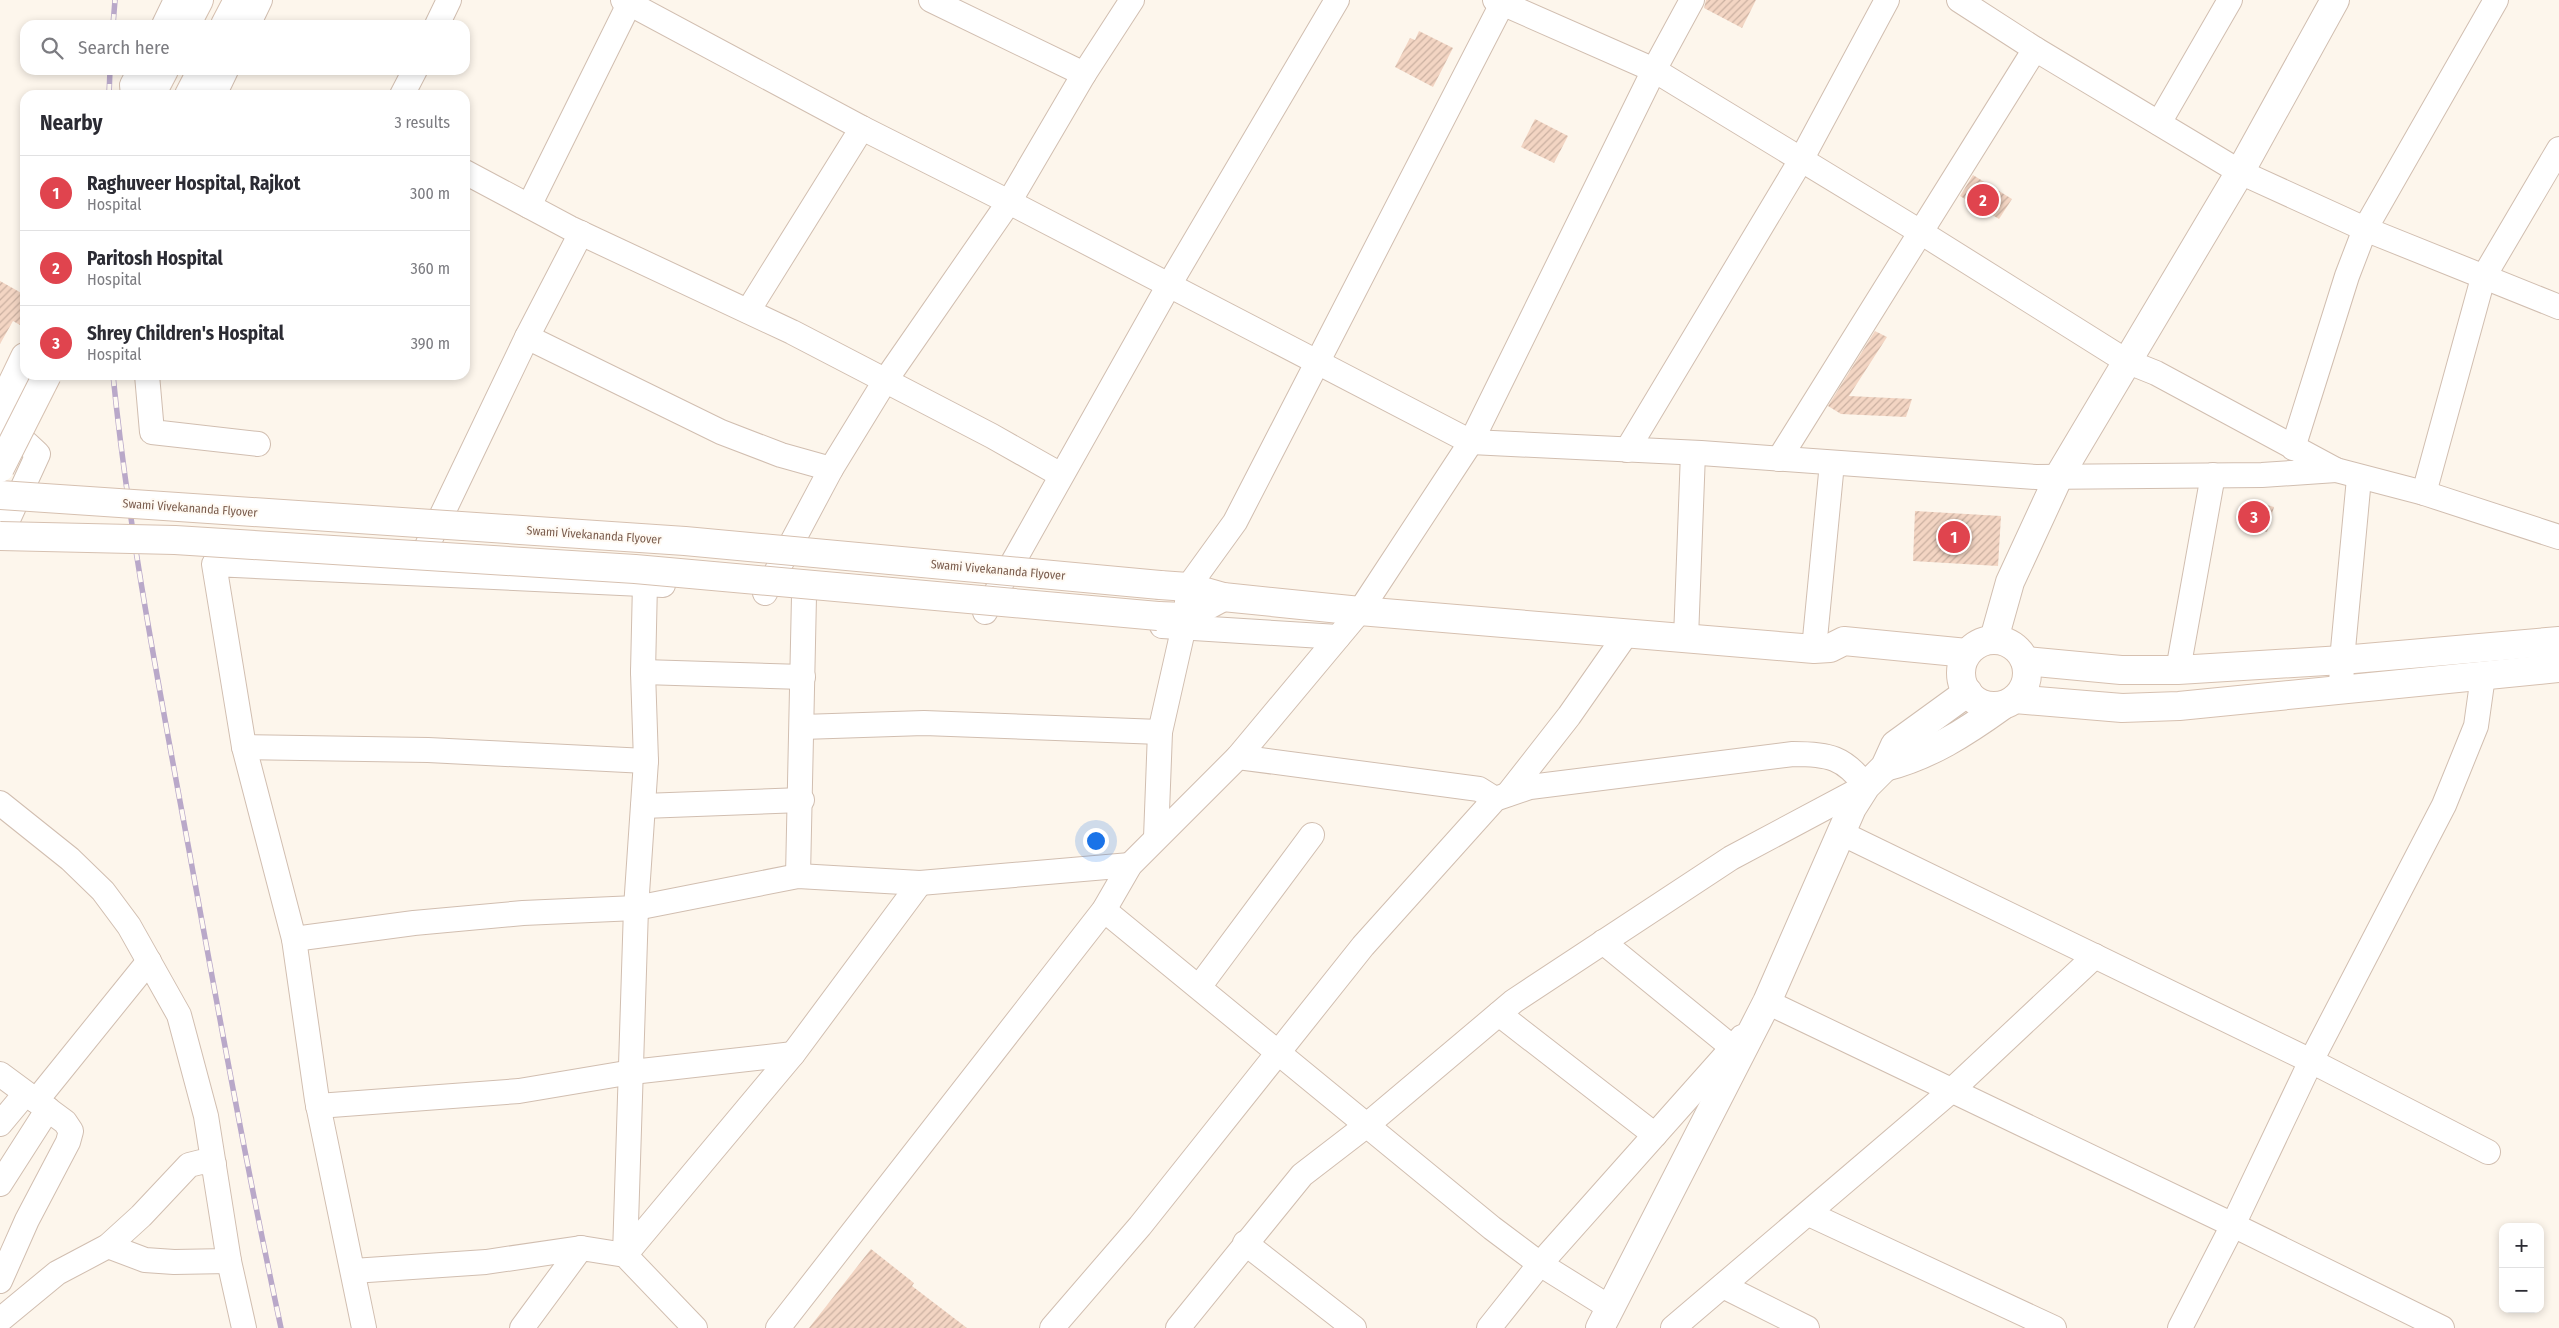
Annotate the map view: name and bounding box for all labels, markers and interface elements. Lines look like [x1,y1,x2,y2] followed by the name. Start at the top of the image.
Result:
[20,20,470,75] search box
[38,34,66,62] icon: search
[78,36,170,59] text: Search here
[40,110,102,136] text: Nearby
[394,113,450,132] text: 3 results
[87,172,300,195] text: Raghuveer Hospital, Rajkot
[1967,181,1999,219] pin: 2
[53,184,59,203] text: 1
[410,184,450,203] text: 300 m
[87,195,142,214] text: Hospital
[87,247,223,270] text: Paritosh Hospital
[52,259,60,278] text: 2
[410,259,450,278] text: 360 m
[87,270,142,289] text: Hospital
[87,322,284,345] text: Shrey Children's Hospital
[52,334,60,353] text: 3
[411,334,450,353] text: 390 m
[87,345,142,364] text: Hospital
[122,496,259,520] street label: Swami Vivekananda Flyover
[2238,498,2270,536] pin: 3
[1938,518,1970,556] pin: 1
[526,523,663,547] street label: Swami Vivekananda Flyover
[930,557,1067,583] street label: Swami Vivekananda Flyover
[1083,828,1109,854] your location
[2499,1223,2544,1313] map controls
[2499,1223,2544,1268] button: +
[2499,1268,2544,1313] button: −

